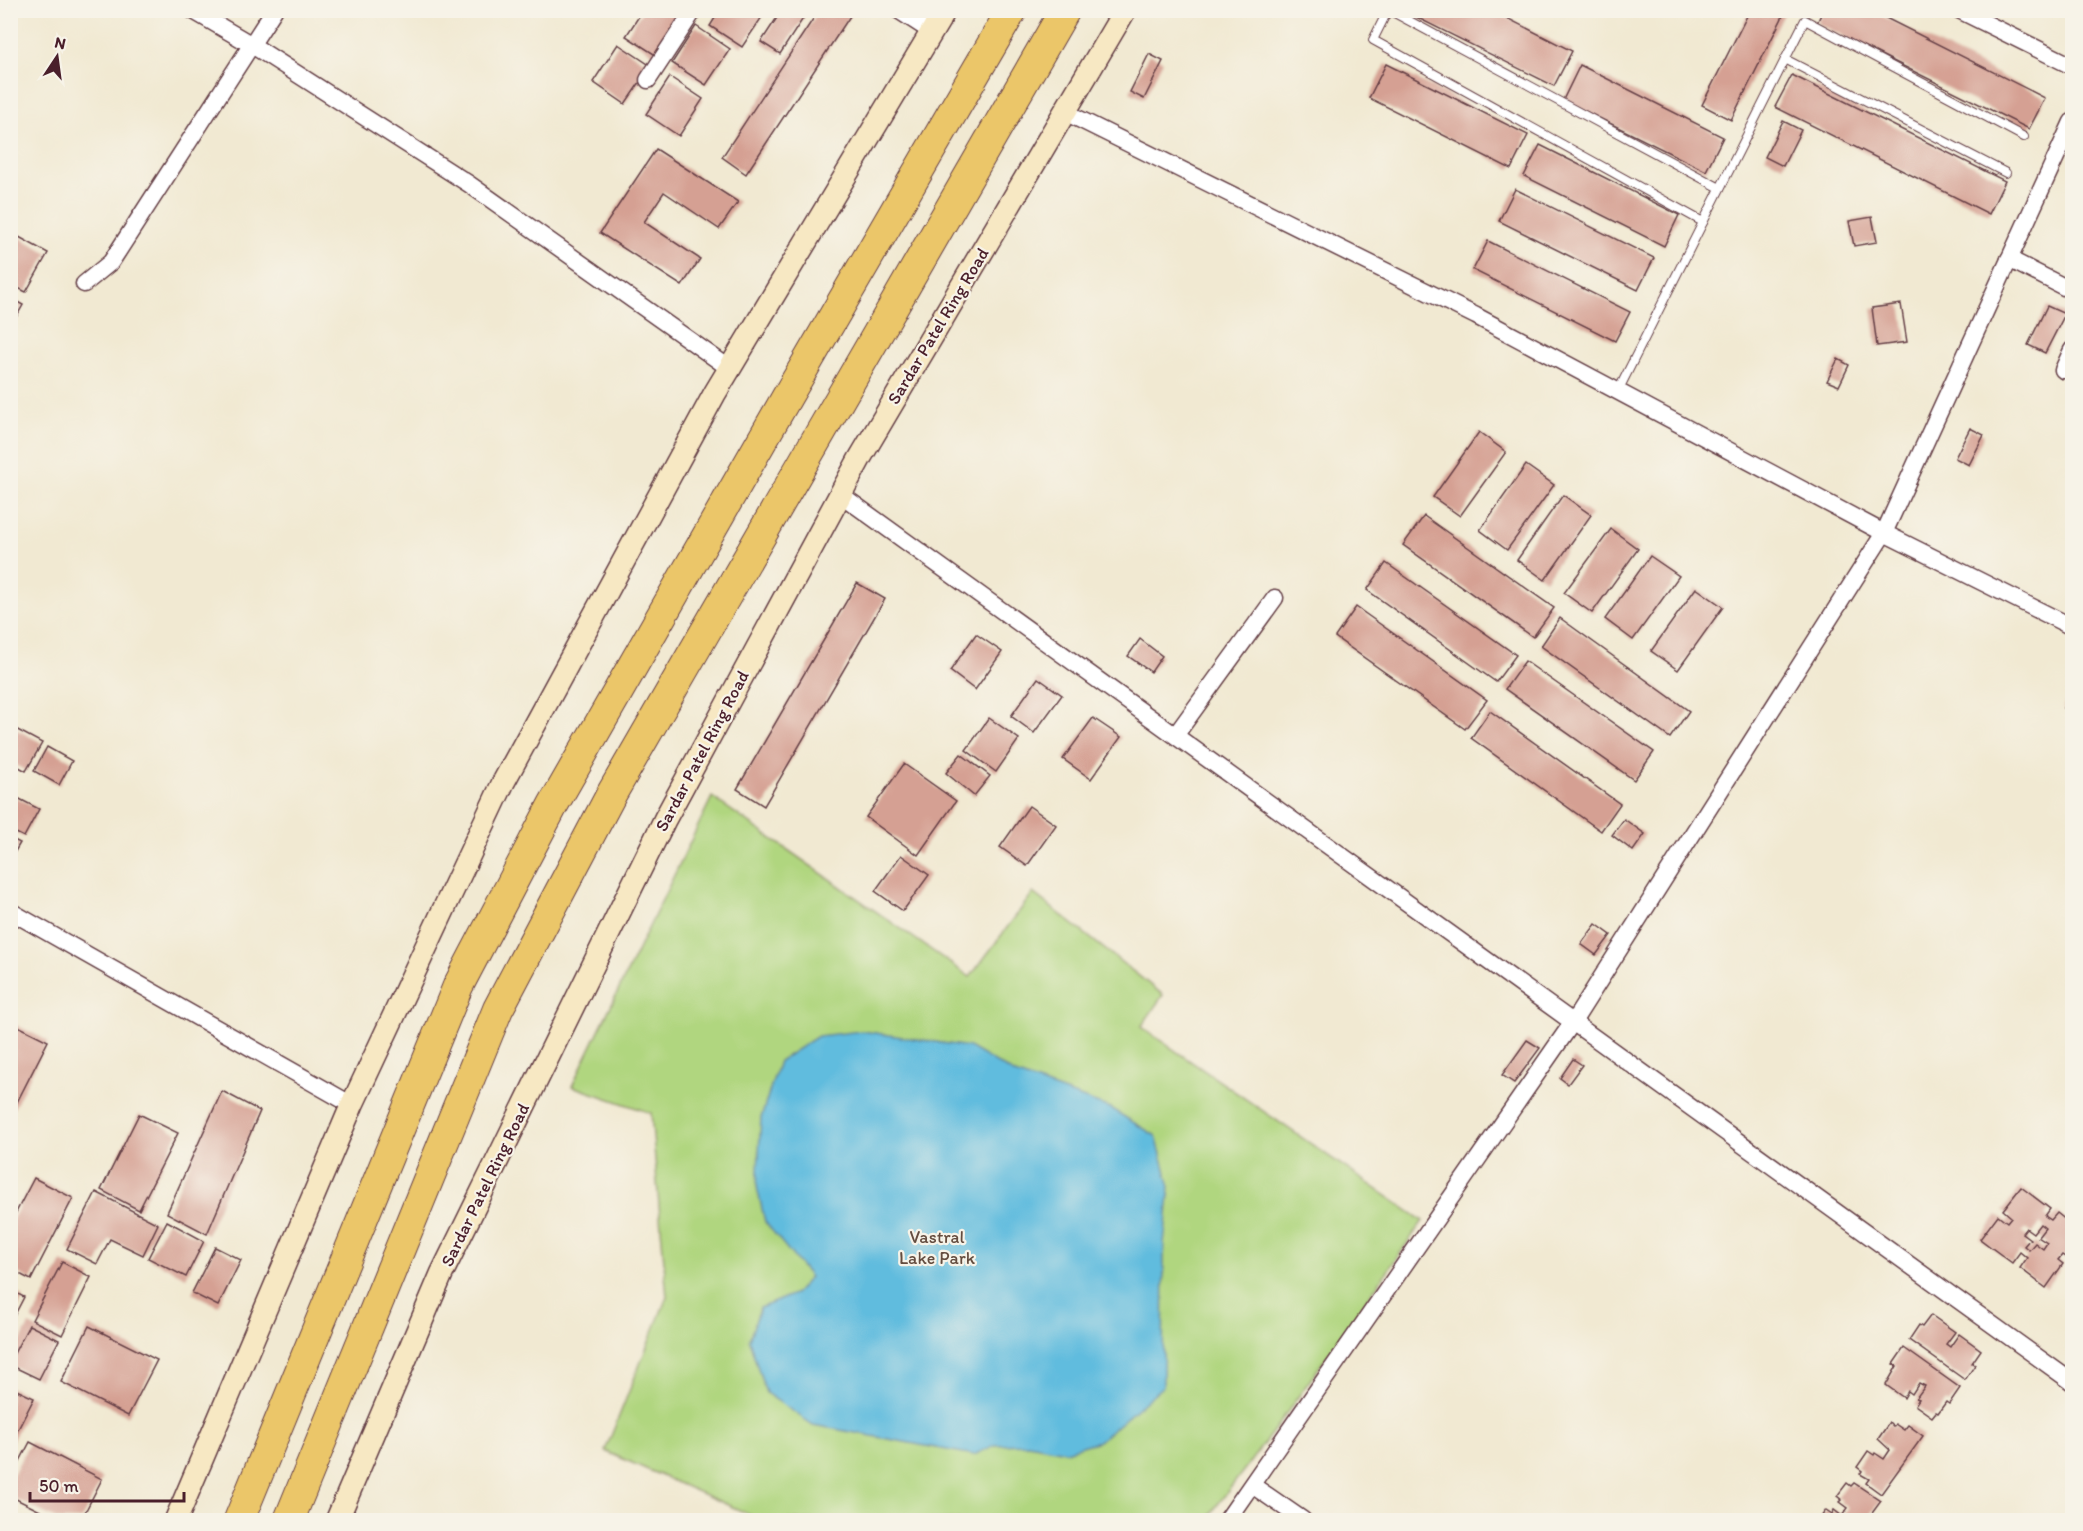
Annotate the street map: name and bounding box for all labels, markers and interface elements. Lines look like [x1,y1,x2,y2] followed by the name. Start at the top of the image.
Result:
[27,27,87,87] north arrow
[53,32,68,53] text: N
[882,243,994,408] street label: Sardar Patel Ring Road
[650,667,754,835] street label: Sardar Patel Ring Road
[436,1099,534,1270] street label: Sardar Patel Ring Road
[899,1226,976,1269] park label: Vastral Lake Park
[30,1465,184,1503] scale bar
[39,1475,79,1497] text: 50 m

